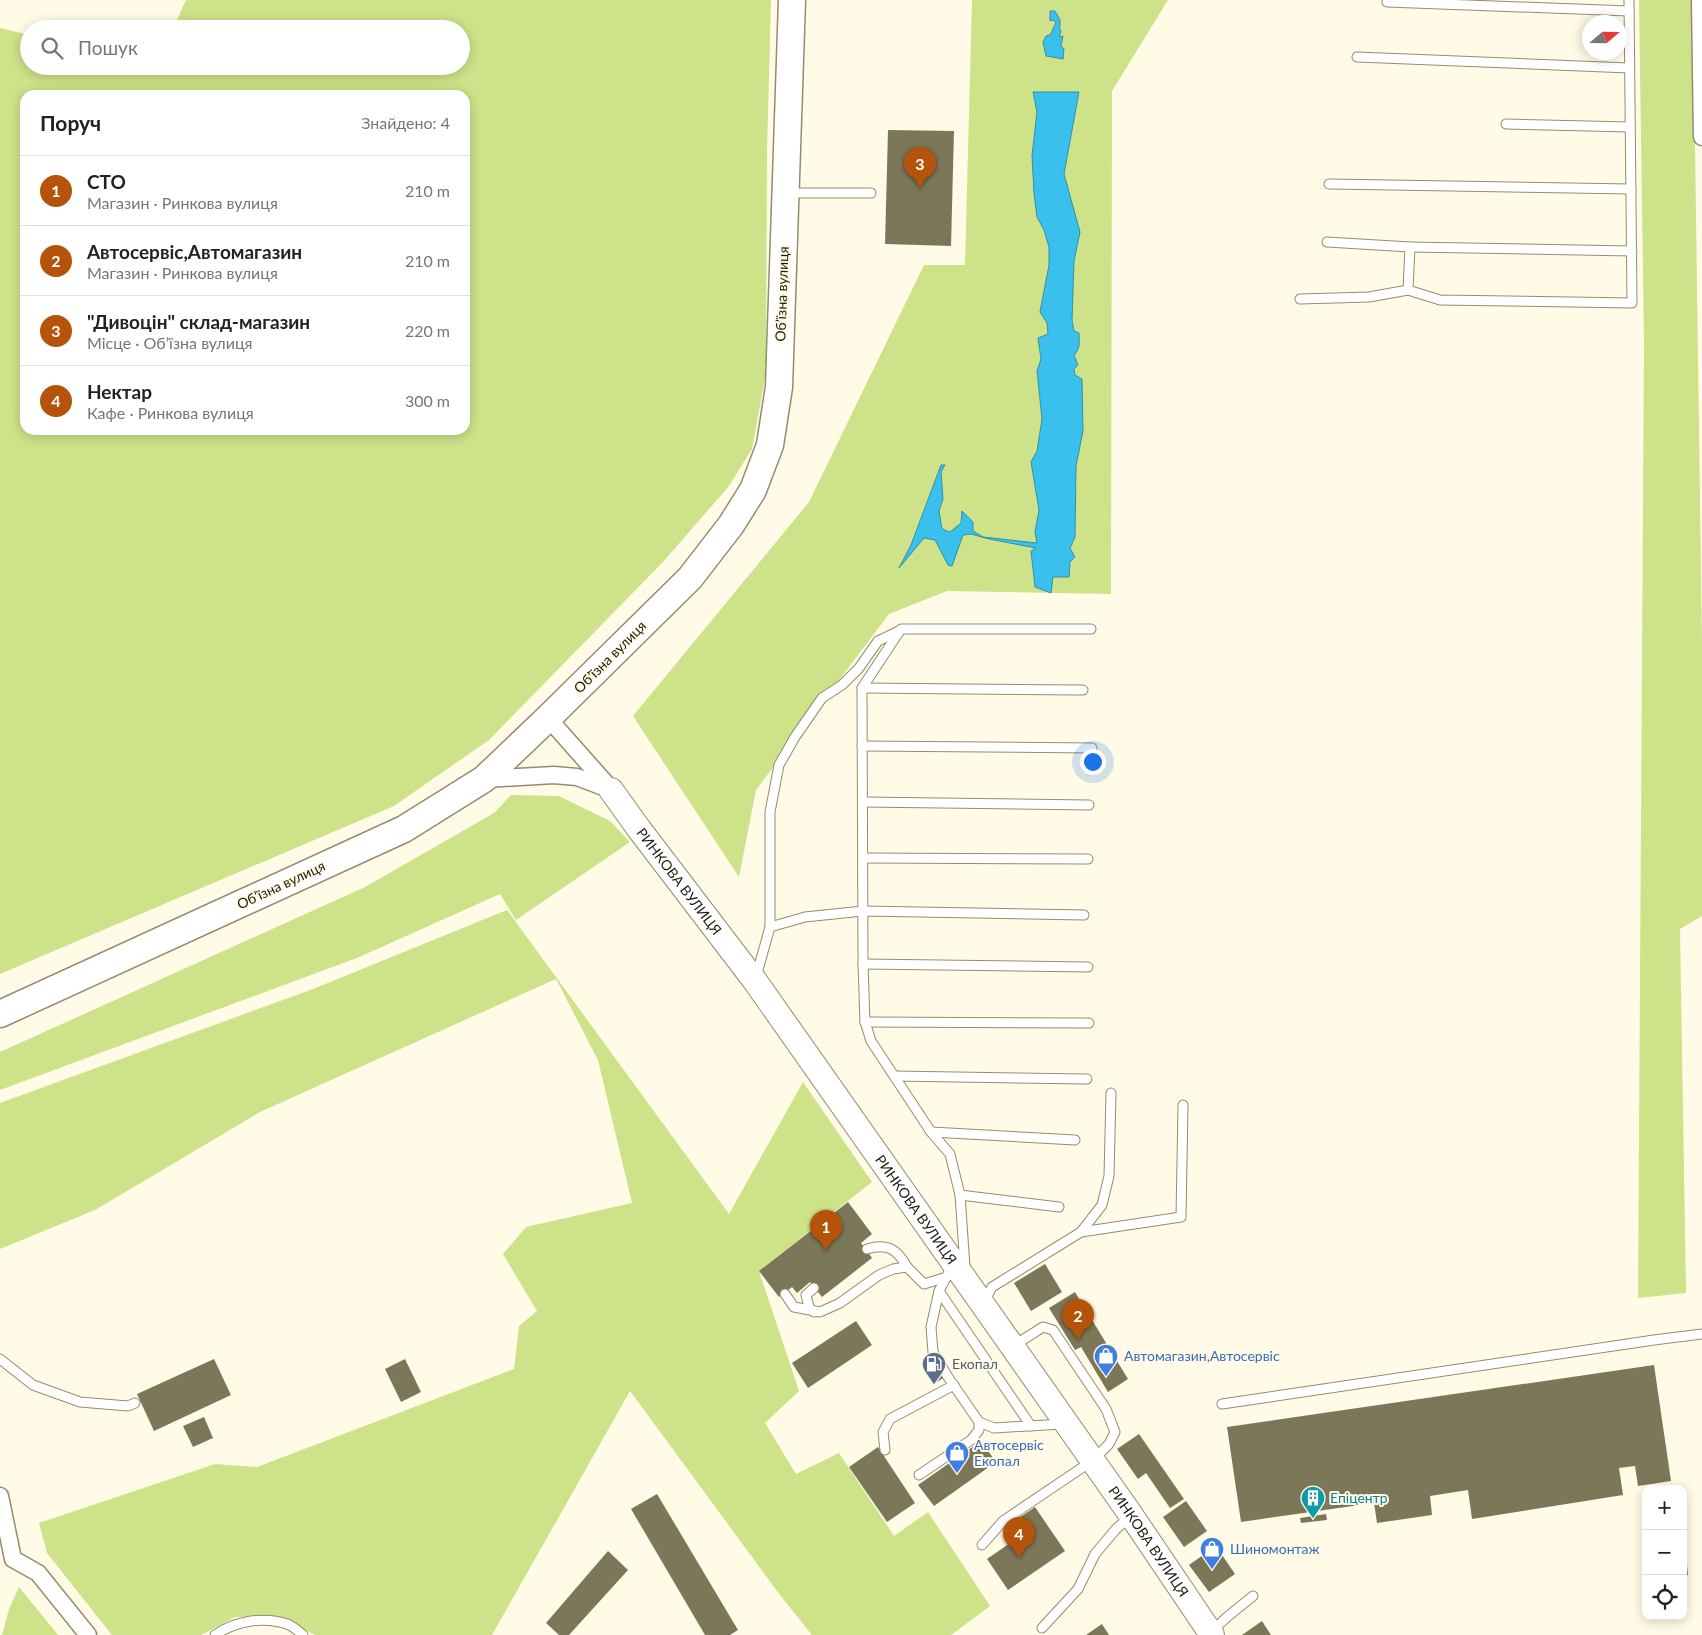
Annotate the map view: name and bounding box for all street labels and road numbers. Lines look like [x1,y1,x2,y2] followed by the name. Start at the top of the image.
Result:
[771,246,792,342] street label: Обʼїзна вулиця
[570,617,649,696] street label: Обʼїзна вулиця
[633,824,726,938] street label: РИНКОВА ВУЛИЦЯ
[234,857,328,912] street label: Обʼїзна вулиця
[872,1151,961,1267] street label: РИНКОВА ВУЛИЦЯ
[1105,1483,1193,1600] street label: РИНКОВА ВУЛИЦЯ

